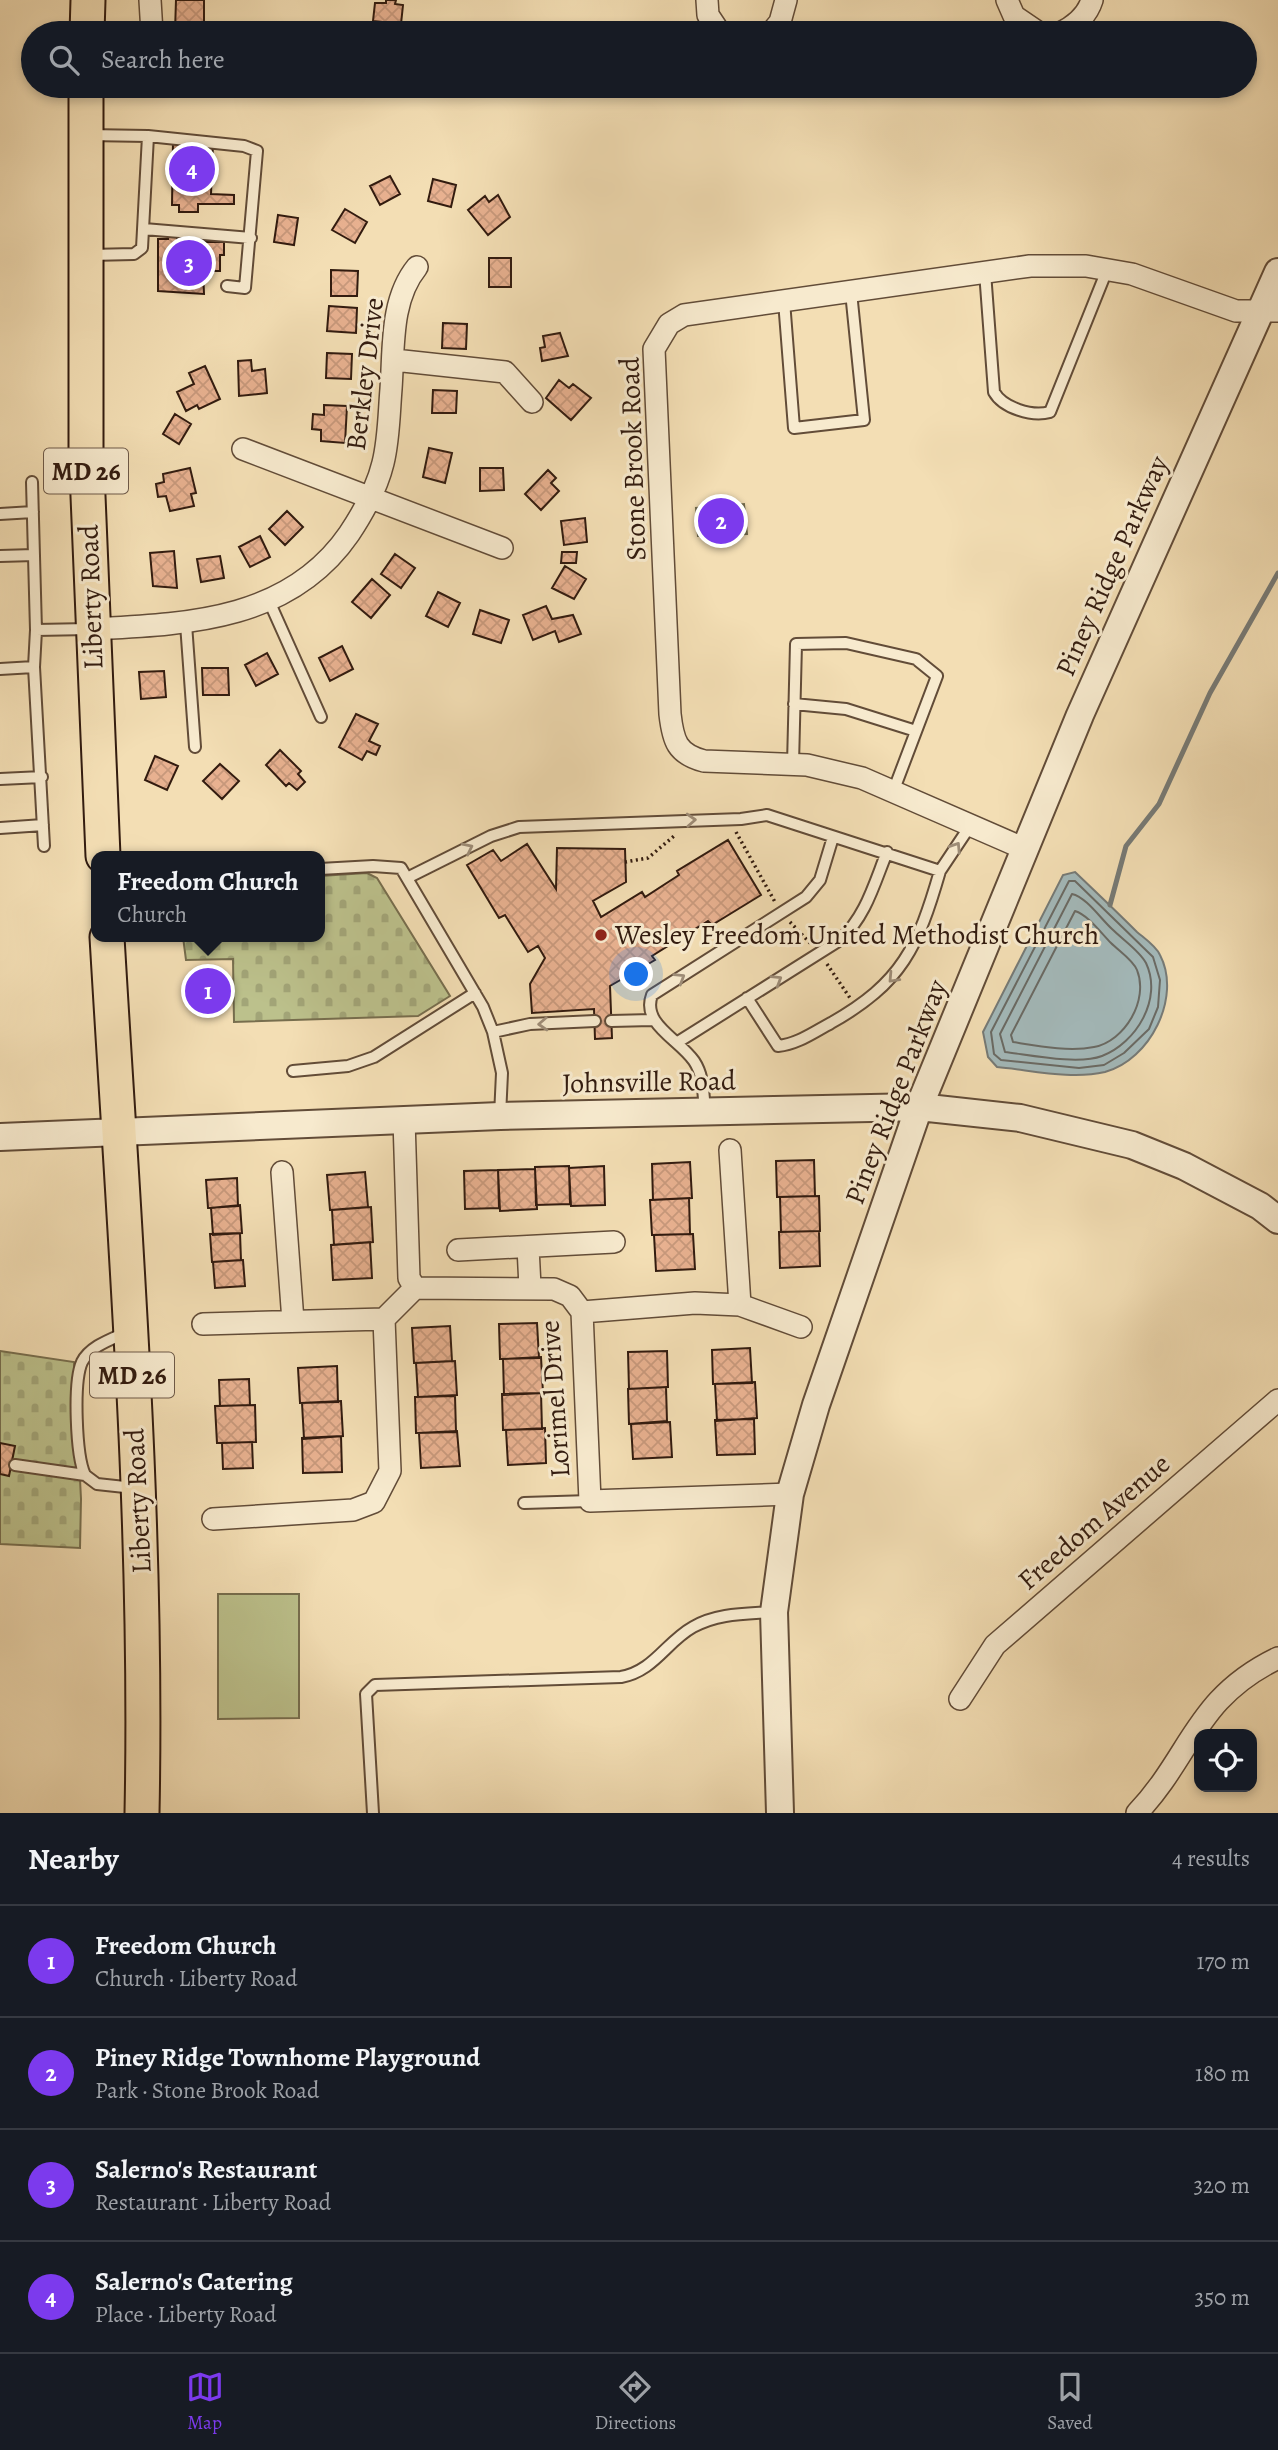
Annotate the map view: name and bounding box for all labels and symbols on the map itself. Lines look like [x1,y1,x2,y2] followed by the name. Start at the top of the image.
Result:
[169,143,215,195] pin: 4
[166,237,212,289] pin: 3
[337,295,393,453] street label: Berkley Drive
[610,355,656,562] street label: Stone Brook Road
[44,449,128,494] road number: MD 26
[1046,449,1178,682] street label: Piney Ridge Parkway
[698,495,744,547] pin: 2
[69,523,113,670] street label: Liberty Road
[686,813,697,828] one-way arrow
[948,841,961,854] one-way arrow
[461,842,473,856] one-way arrow
[614,916,1099,954] place label: Wesley Freedom United Methodist Church
[593,927,609,943] marker: Wesley Freedom United Methodist Church
[619,957,653,991] your location
[185,965,231,1017] pin: 1
[888,970,901,983] one-way arrow
[672,973,685,986] one-way arrow
[836,974,957,1210] street label: Piney Ridge Parkway
[769,975,782,988] one-way arrow
[538,1016,549,1031] one-way arrow
[562,1061,737,1103] street label: Johnsville Road
[531,1319,579,1479] street label: Lorimel Drive
[90,1352,174,1398] road number: MD 26
[115,1427,161,1574] street label: Liberty Road
[1010,1445,1178,1599] street label: Freedom Avenue

